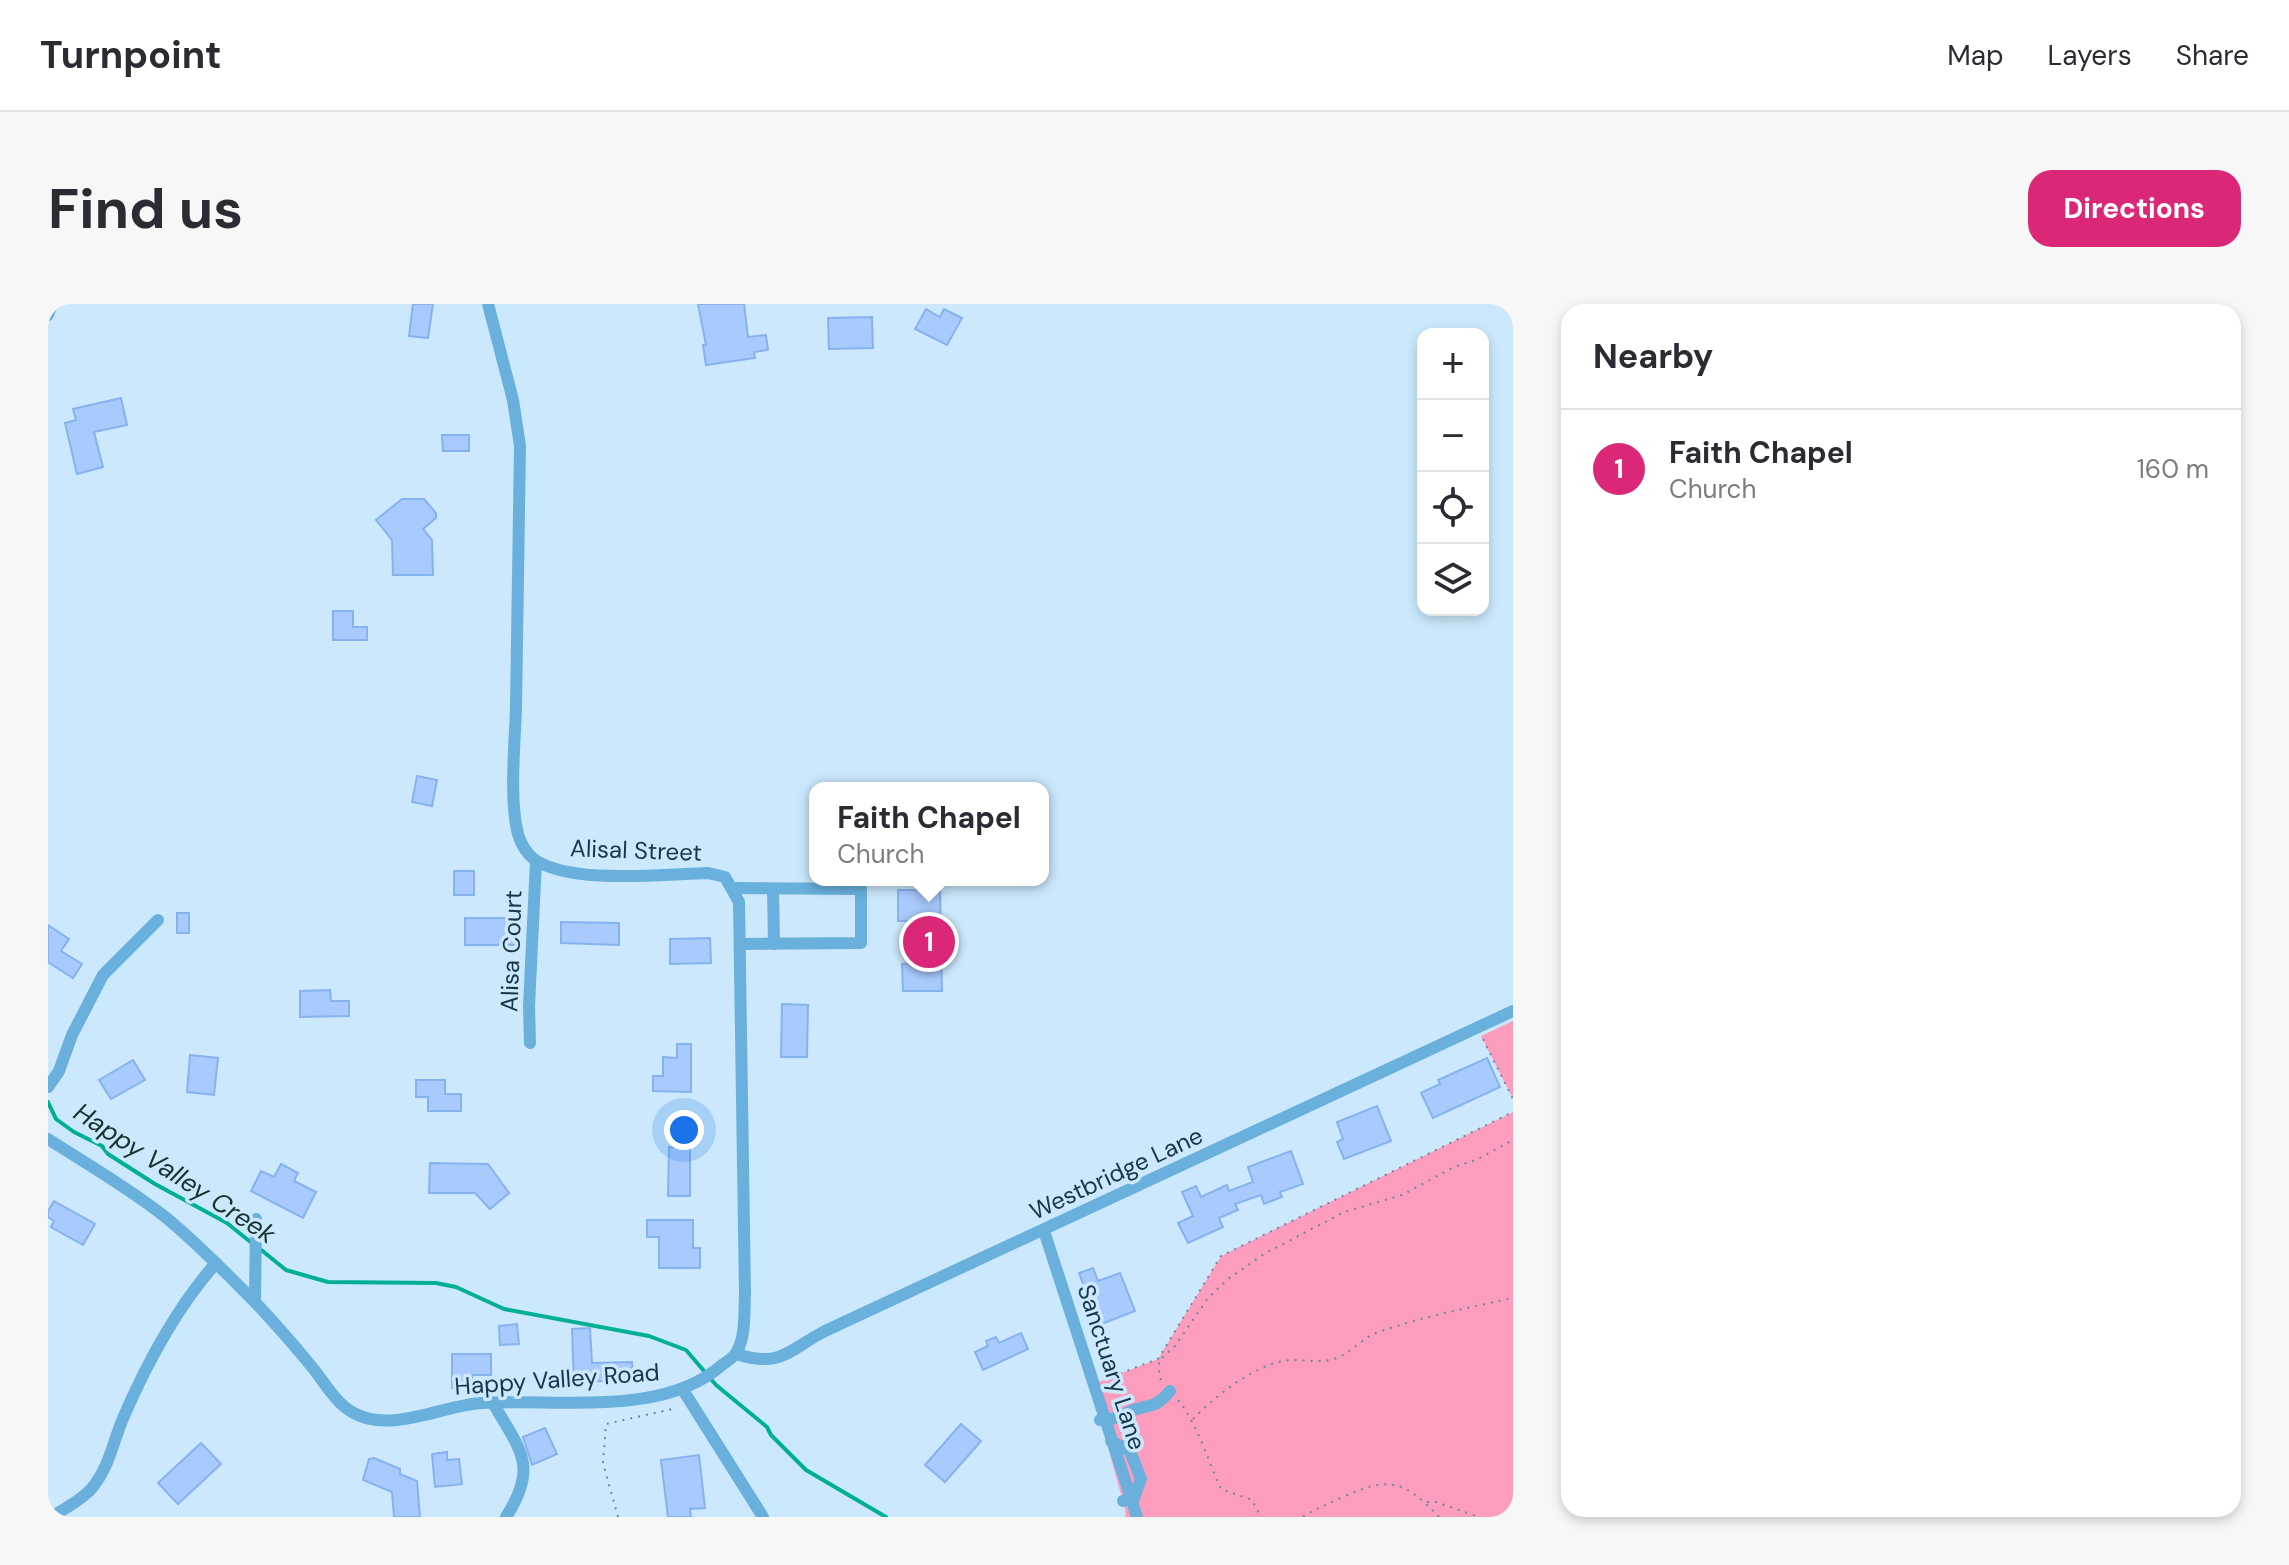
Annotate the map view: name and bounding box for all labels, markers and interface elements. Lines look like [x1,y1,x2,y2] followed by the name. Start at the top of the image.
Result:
[40,30,222,80] text: Turnpoint
[1947,37,2004,74] text: Map
[2048,37,2132,74] text: Layers
[2176,37,2249,74] text: Share
[2028,170,2241,247] button: Directions
[48,172,243,245] text: Find us
[1417,328,1489,616] map controls
[1417,328,1489,400] button: +
[1593,334,1713,379] text: Nearby
[1417,400,1489,472] button: −
[1669,433,1853,472] text: Faith Chapel
[1614,452,1624,486] text: 1
[2137,452,2209,486] text: 160 m
[1417,472,1489,544] button: locate
[1669,472,1756,506] text: Church
[1417,544,1489,616] button: layers
[809,782,1049,886] popup
[837,798,1021,837] text: Faith Chapel
[570,832,702,868] street label: Alisal Street
[837,837,925,871] text: Church
[493,889,529,1013] street label: Alisa Court
[903,912,955,972] pin: 1
[67,1095,283,1251] water label: Happy Valley Creek
[664,1110,704,1150] your location
[1025,1119,1207,1227] street label: Westbridge Lane
[1071,1280,1153,1454] street label: Sanctuary Lane
[453,1356,661,1402] street label: Happy Valley Road

